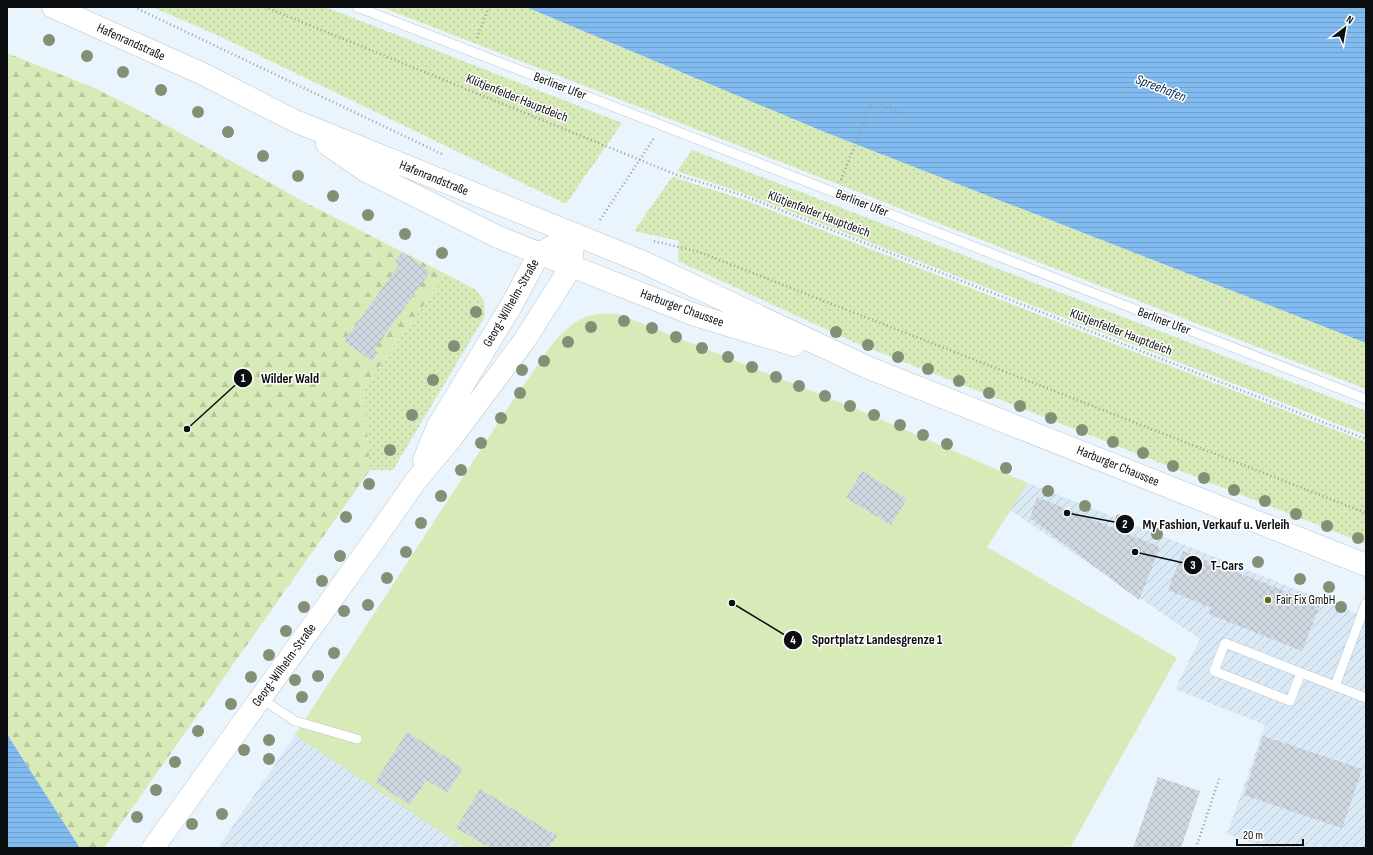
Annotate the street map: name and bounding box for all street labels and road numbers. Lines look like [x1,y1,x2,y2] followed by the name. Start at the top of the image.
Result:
[94,20,168,64] street label: Hafenrandstraße
[531,69,589,103] street label: Berliner Ufer
[464,70,570,126] street label: Klütjenfelder Hauptdeich
[397,157,471,199] street label: Hafenrandstraße
[833,186,891,220] street label: Berliner Ufer
[765,187,873,241] street label: Klütjenfelder Hauptdeich
[479,256,543,350] street label: Georg-Wilhelm-Straße
[638,285,726,331] street label: Harburger Chaussee
[1135,304,1193,338] street label: Berliner Ufer
[1067,305,1175,359] street label: Klütjenfelder Hauptdeich
[1074,442,1162,490] street label: Harburger Chaussee
[249,620,319,710] street label: Georg-Wilhelm-Straße

